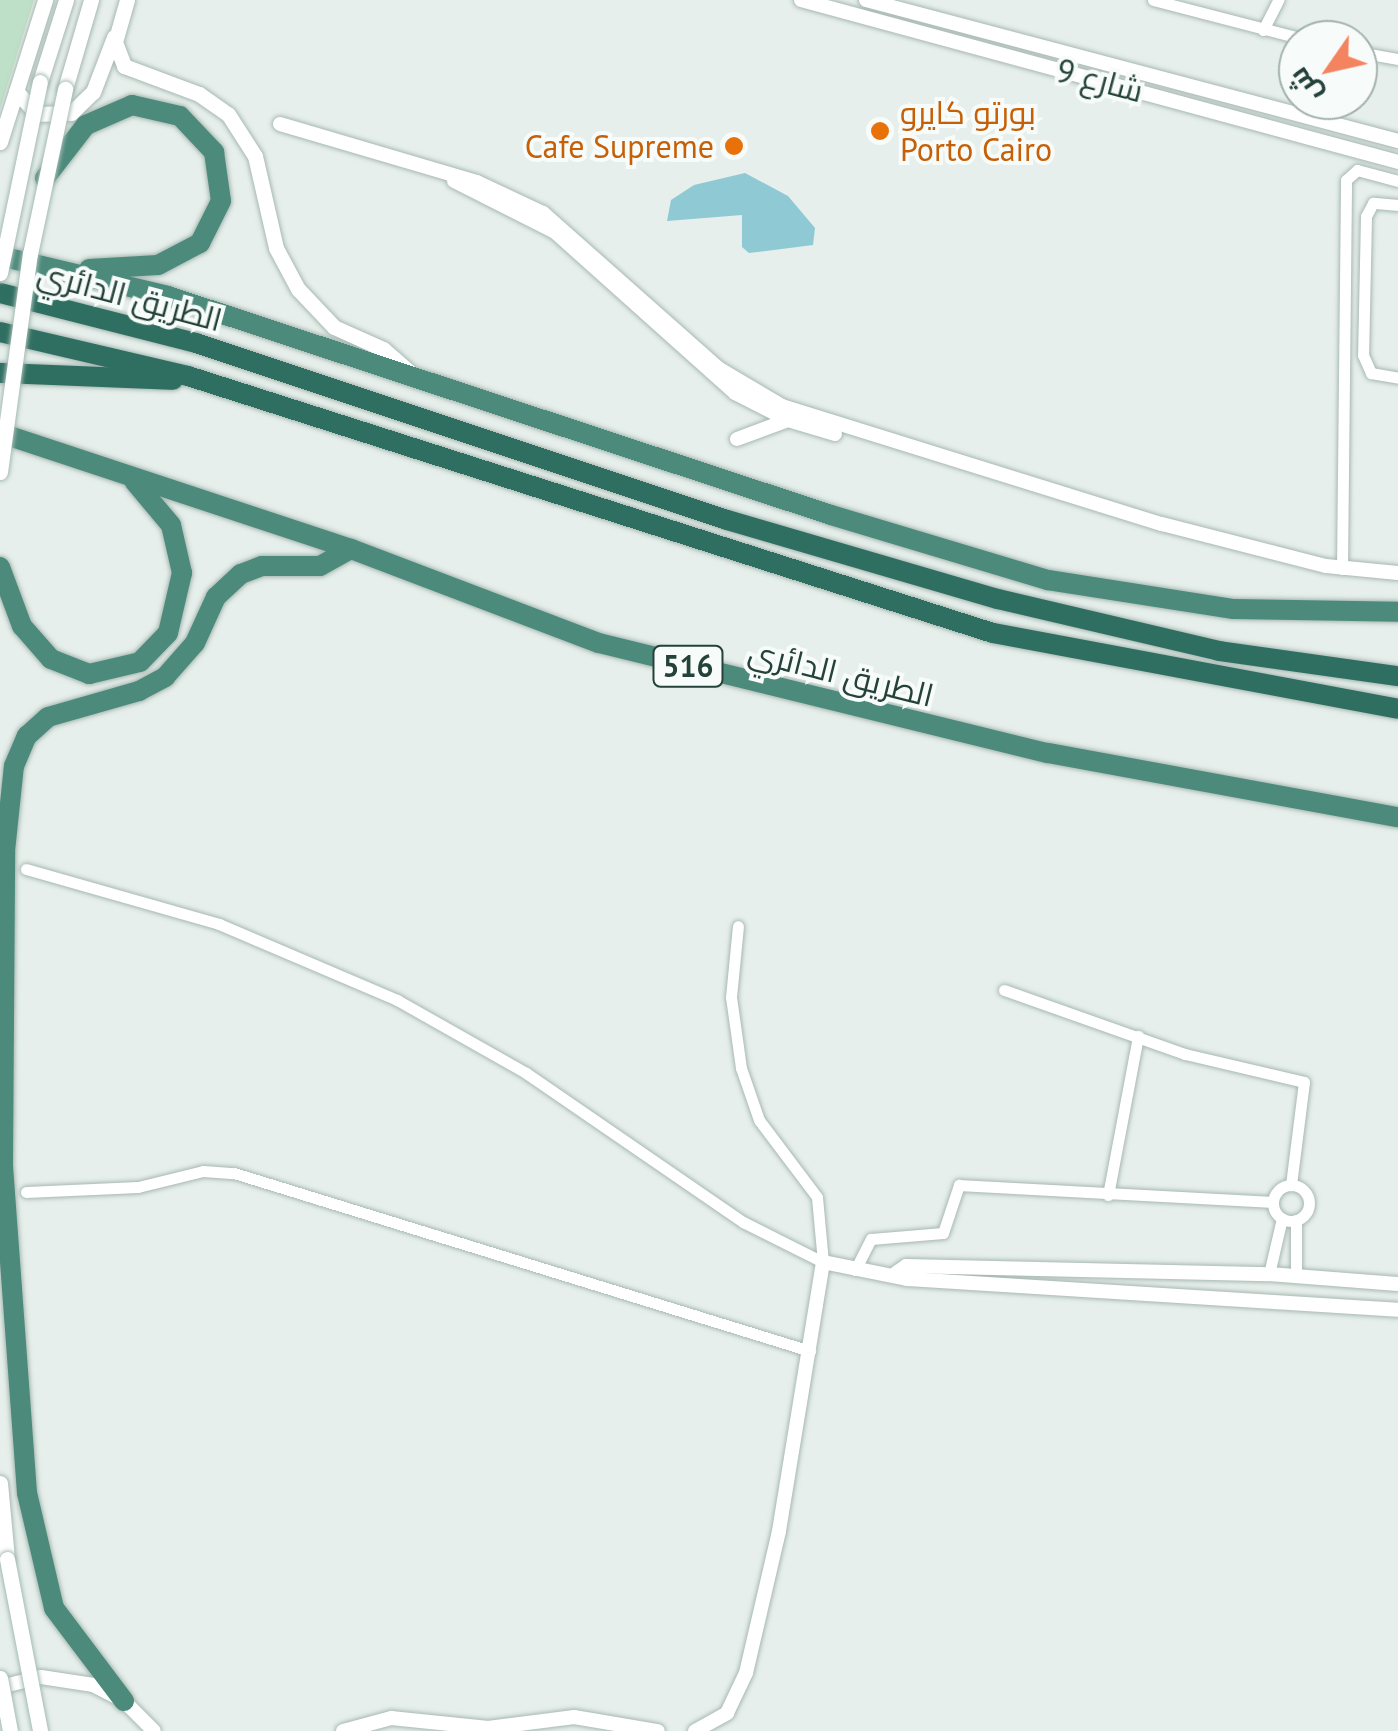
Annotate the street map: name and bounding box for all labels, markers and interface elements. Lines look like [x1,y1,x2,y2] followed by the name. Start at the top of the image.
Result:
[1278,20,1378,120] north arrow
[1053,50,1147,110] street label: شارع 9
[1279,61,1330,111] text: ش
[900,94,1052,169] place label: بورتو كايرو Porto Cairo
[869,120,891,142] marker: بورتو كايرو Porto Cairo
[525,127,714,165] place label: Cafe Supreme
[723,135,745,157] marker: Cafe Supreme
[34,253,226,339] street label: الطريق الدائري
[745,631,937,715] street label: الطريق الدائري
[650,641,726,691] road number: 516

